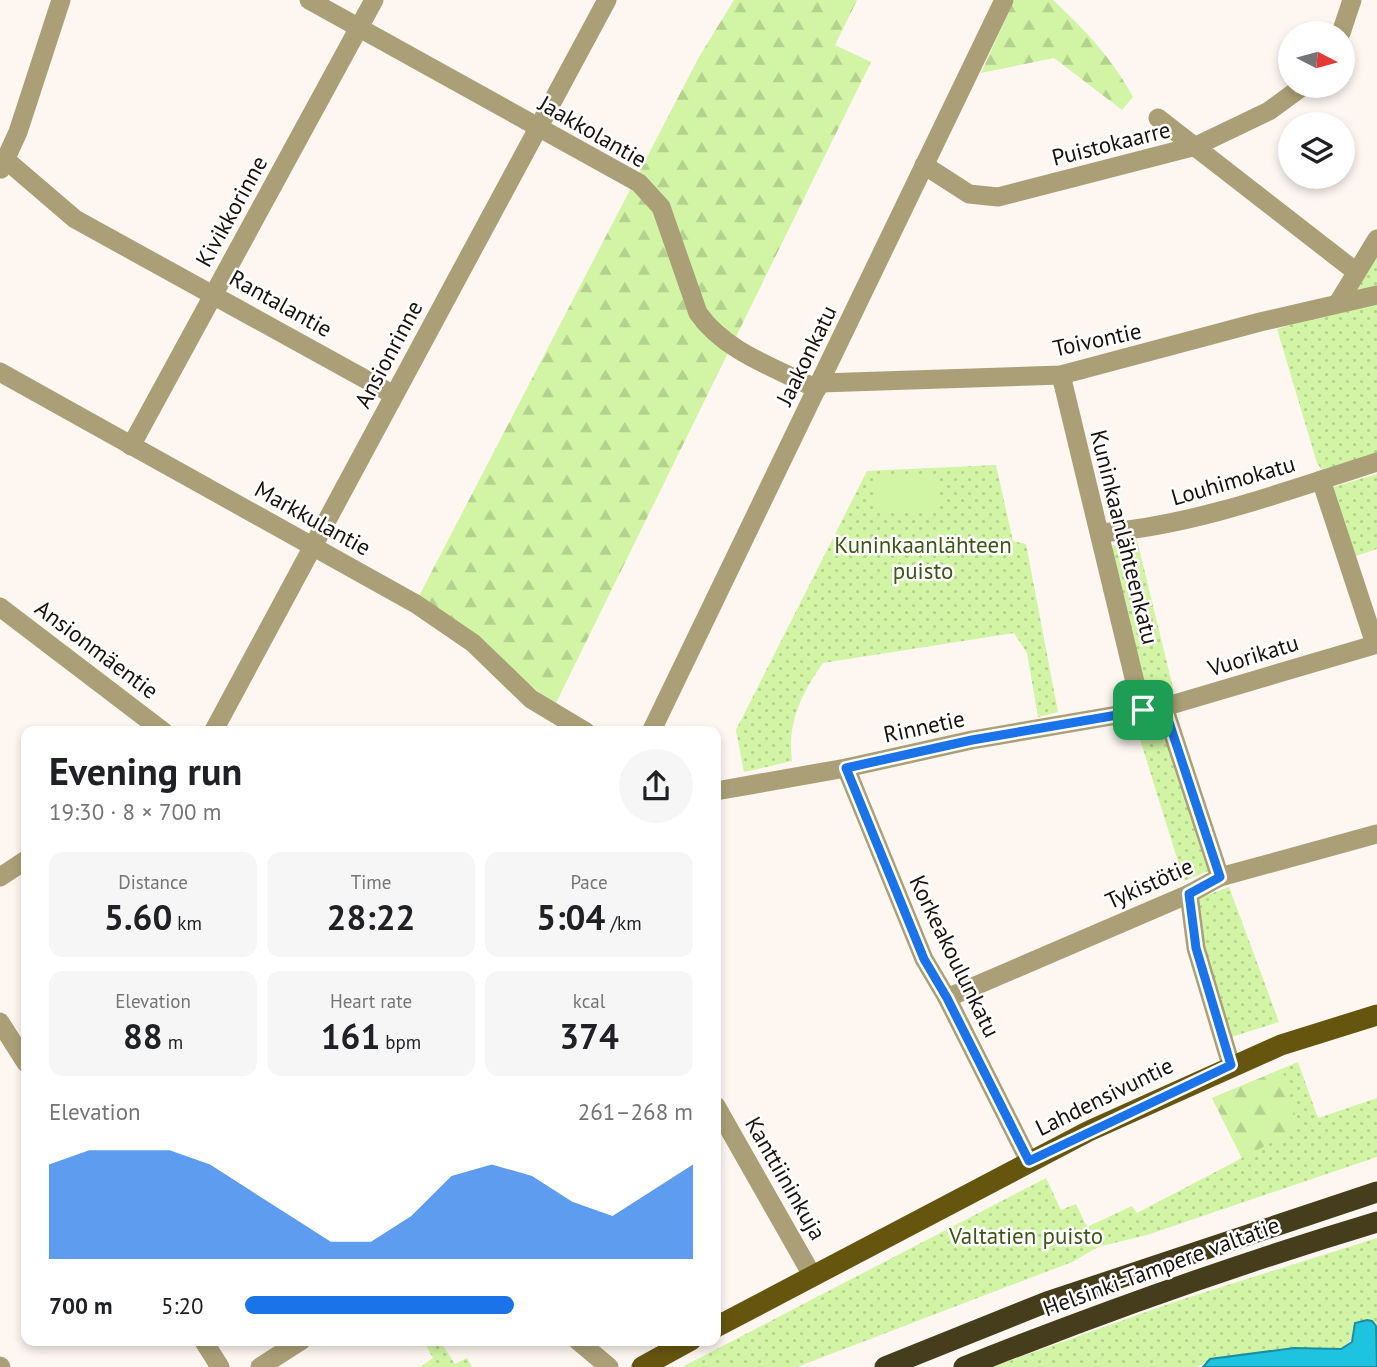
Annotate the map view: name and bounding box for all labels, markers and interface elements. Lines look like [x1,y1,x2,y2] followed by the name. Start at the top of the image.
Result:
[1278,21,1354,98] north arrow
[1278,21,1355,189] map controls
[533,88,652,174] street label: Jaakkolantie
[1278,112,1355,189] button: layers
[1049,114,1173,172] street label: Puistokaarre
[189,150,273,272] street label: Kivikkorinne
[225,263,337,343] street label: Rantalantie
[348,295,428,413] street label: Ansionrinne
[769,300,843,411] street label: Jaakonkatu
[1050,315,1144,363] street label: Toivontie
[1084,427,1166,647] street label: Kuninkaanlähteenkatu
[1168,448,1298,512] street label: Louhimokatu
[250,474,376,562] street label: Markkulantie
[834,530,1012,585] park label: Kuninkaanlähteen puisto
[30,593,164,705] street label: Ansionmäentie
[1203,628,1302,683] street label: Vuorikatu
[1113,680,1173,740] pin
[1124,691,1162,729] icon: arrive
[881,703,967,749] street label: Rinnetie
[49,746,242,795] text: Evening run
[619,749,693,823] button: share
[49,797,221,826] text: 19:30 · 8 × 700 m
[1101,851,1197,915] street label: Tykistötie
[118,870,188,894] text: Distance
[351,870,391,894] text: Time
[570,870,608,894] text: Pace
[903,870,1007,1042] street label: Korkeakoulunkatu
[104,894,172,940] text: 5.60
[327,894,415,940] text: 28:22
[536,894,605,940] text: 5:04
[172,911,202,935] text: km
[605,911,642,935] text: /km
[115,989,191,1013] text: Elevation
[330,989,412,1013] text: Heart rate
[573,989,605,1013] text: kcal
[123,1013,163,1059] text: 88
[321,1013,380,1059] text: 161
[559,1013,619,1059] text: 374
[163,1030,183,1054] text: m
[380,1030,421,1054] text: bpm
[1030,1050,1178,1142] street label: Lahdensivuntie
[49,1097,141,1126] text: Elevation
[578,1097,693,1126] text: 261–268 m
[739,1111,833,1245] street label: Kanttiininkuja
[1039,1210,1283,1322] street label: Helsinki-Tampere valtatie
[948,1221,1103,1250] park label: Valtatien puisto
[49,1291,112,1320] text: 700 m
[161,1291,204,1320] text: 5:20

